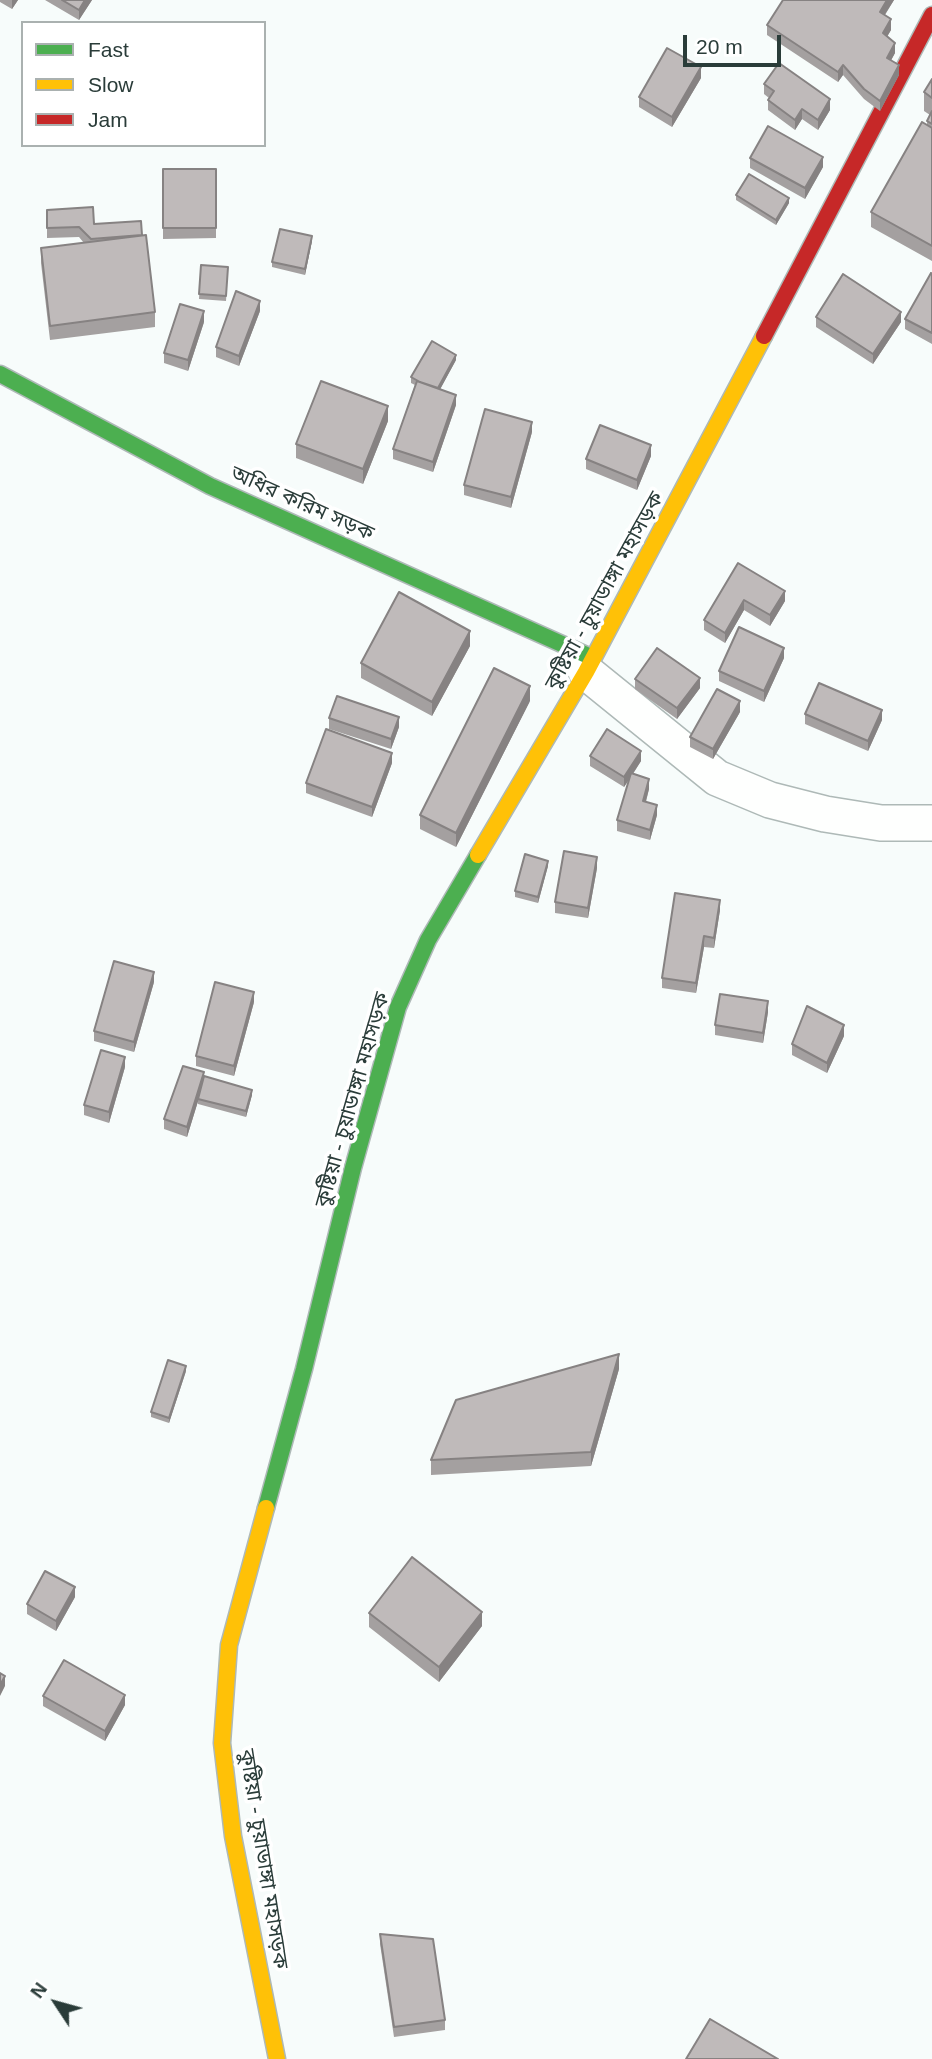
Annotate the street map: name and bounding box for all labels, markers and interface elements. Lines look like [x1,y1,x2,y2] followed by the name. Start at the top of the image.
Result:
[21,21,266,147] legend
[687,21,785,65] scale bar
[696,35,743,58] text: 20 m
[88,38,129,61] text: Fast
[88,73,134,96] text: Slow
[88,108,128,131] text: Jam
[227,461,377,547] street label: অধির করিম সড়ক
[540,488,670,694] street label: কুষ্টিয়া - চুয়াডাঙ্গা মহাসড়ক
[310,990,396,1210] street label: কুষ্টিয়া - চুয়াডাঙ্গা মহাসড়ক
[233,1747,293,1971] street label: কুষ্টিয়া - চুয়াডাঙ্গা মহাসড়ক
[21,1968,91,2038] north arrow
[26,1979,51,2002] text: N

